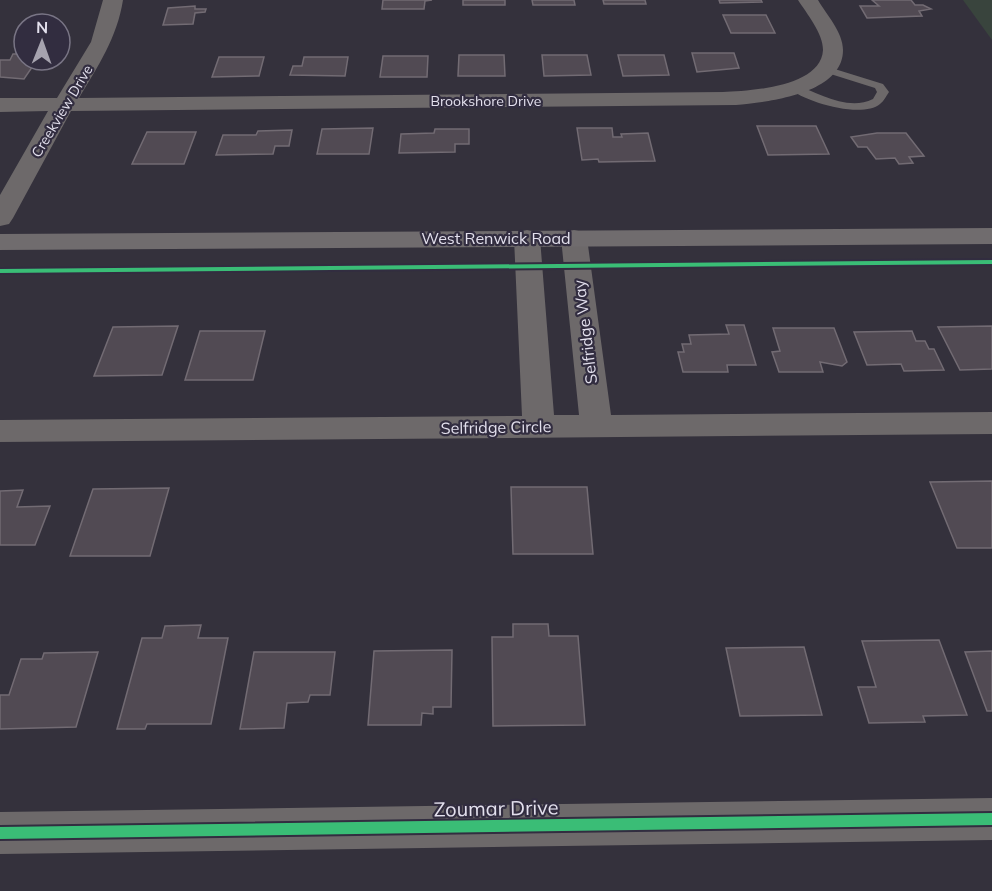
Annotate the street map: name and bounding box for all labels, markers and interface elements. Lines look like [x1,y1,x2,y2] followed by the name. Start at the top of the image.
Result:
[12,12,72,72] north arrow
[36,17,48,37] text: N
[27,61,97,161] street label: Creekview Drive
[431,92,541,110] street label: Brookshore Drive
[421,228,571,248] street label: West Renwick Road
[569,278,601,385] street label: Selfridge Way
[441,416,551,438] street label: Selfridge Circle
[433,794,559,822] street label: Zoumar Drive

